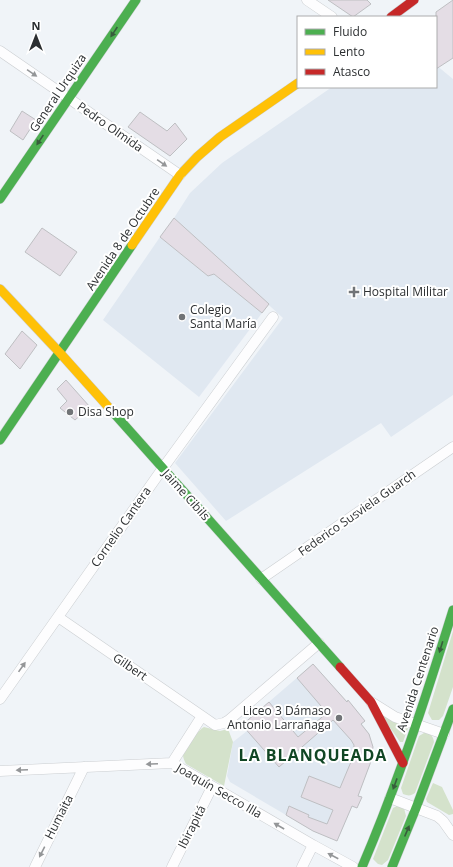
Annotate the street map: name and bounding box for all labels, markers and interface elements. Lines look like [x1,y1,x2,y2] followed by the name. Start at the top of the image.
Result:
[16,16,56,56] north arrow
[297,16,437,88] legend
[32,18,40,33] text: N
[333,23,367,40] text: Fluido
[110,27,118,37] one-way arrow
[333,43,365,60] text: Lento
[25,50,90,135] street label: General Urquiza
[333,63,370,80] text: Atasco
[27,69,37,77] one-way arrow
[74,98,147,156] street label: Pedro Olmida
[36,134,44,145] one-way arrow
[157,159,168,167] one-way arrow
[82,184,164,294] street label: Avenida 8 de Octubre
[363,283,448,300] place label: Hospital Militar
[348,286,360,298] marker: Hospital Militar
[190,301,257,332] place label: Colegio Santa María
[177,312,187,322] marker: Colegio Santa María
[78,403,134,420] place label: Disa Shop
[65,407,75,417] marker: Disa Shop
[158,465,214,524] street label: Jaime Cibils
[294,465,419,560] street label: Federico Susviela Guarch
[87,483,155,570] street label: Cornelio Cantera
[392,624,443,734] street label: Avenida Centenario
[438,641,444,653] one-way arrow
[110,649,151,684] street label: Gilbert
[18,662,27,673] one-way arrow
[227,702,331,733] place label: Liceo 3 Dámaso Antonio Larrañaga
[334,713,344,723] marker: Liceo 3 Dámaso Antonio Larrañaga
[239,744,387,766] district label: LA BLANQUEADA
[172,759,265,822] street label: Joaquín Secco Illa
[146,760,158,767] one-way arrow
[15,767,28,773] one-way arrow
[392,778,398,790] one-way arrow
[40,792,77,842] street label: Humaita
[173,802,210,851] street label: Ibirapitá
[273,822,285,829] one-way arrow
[404,825,410,837] one-way arrow
[39,847,45,858] one-way arrow
[327,853,339,859] one-way arrow

